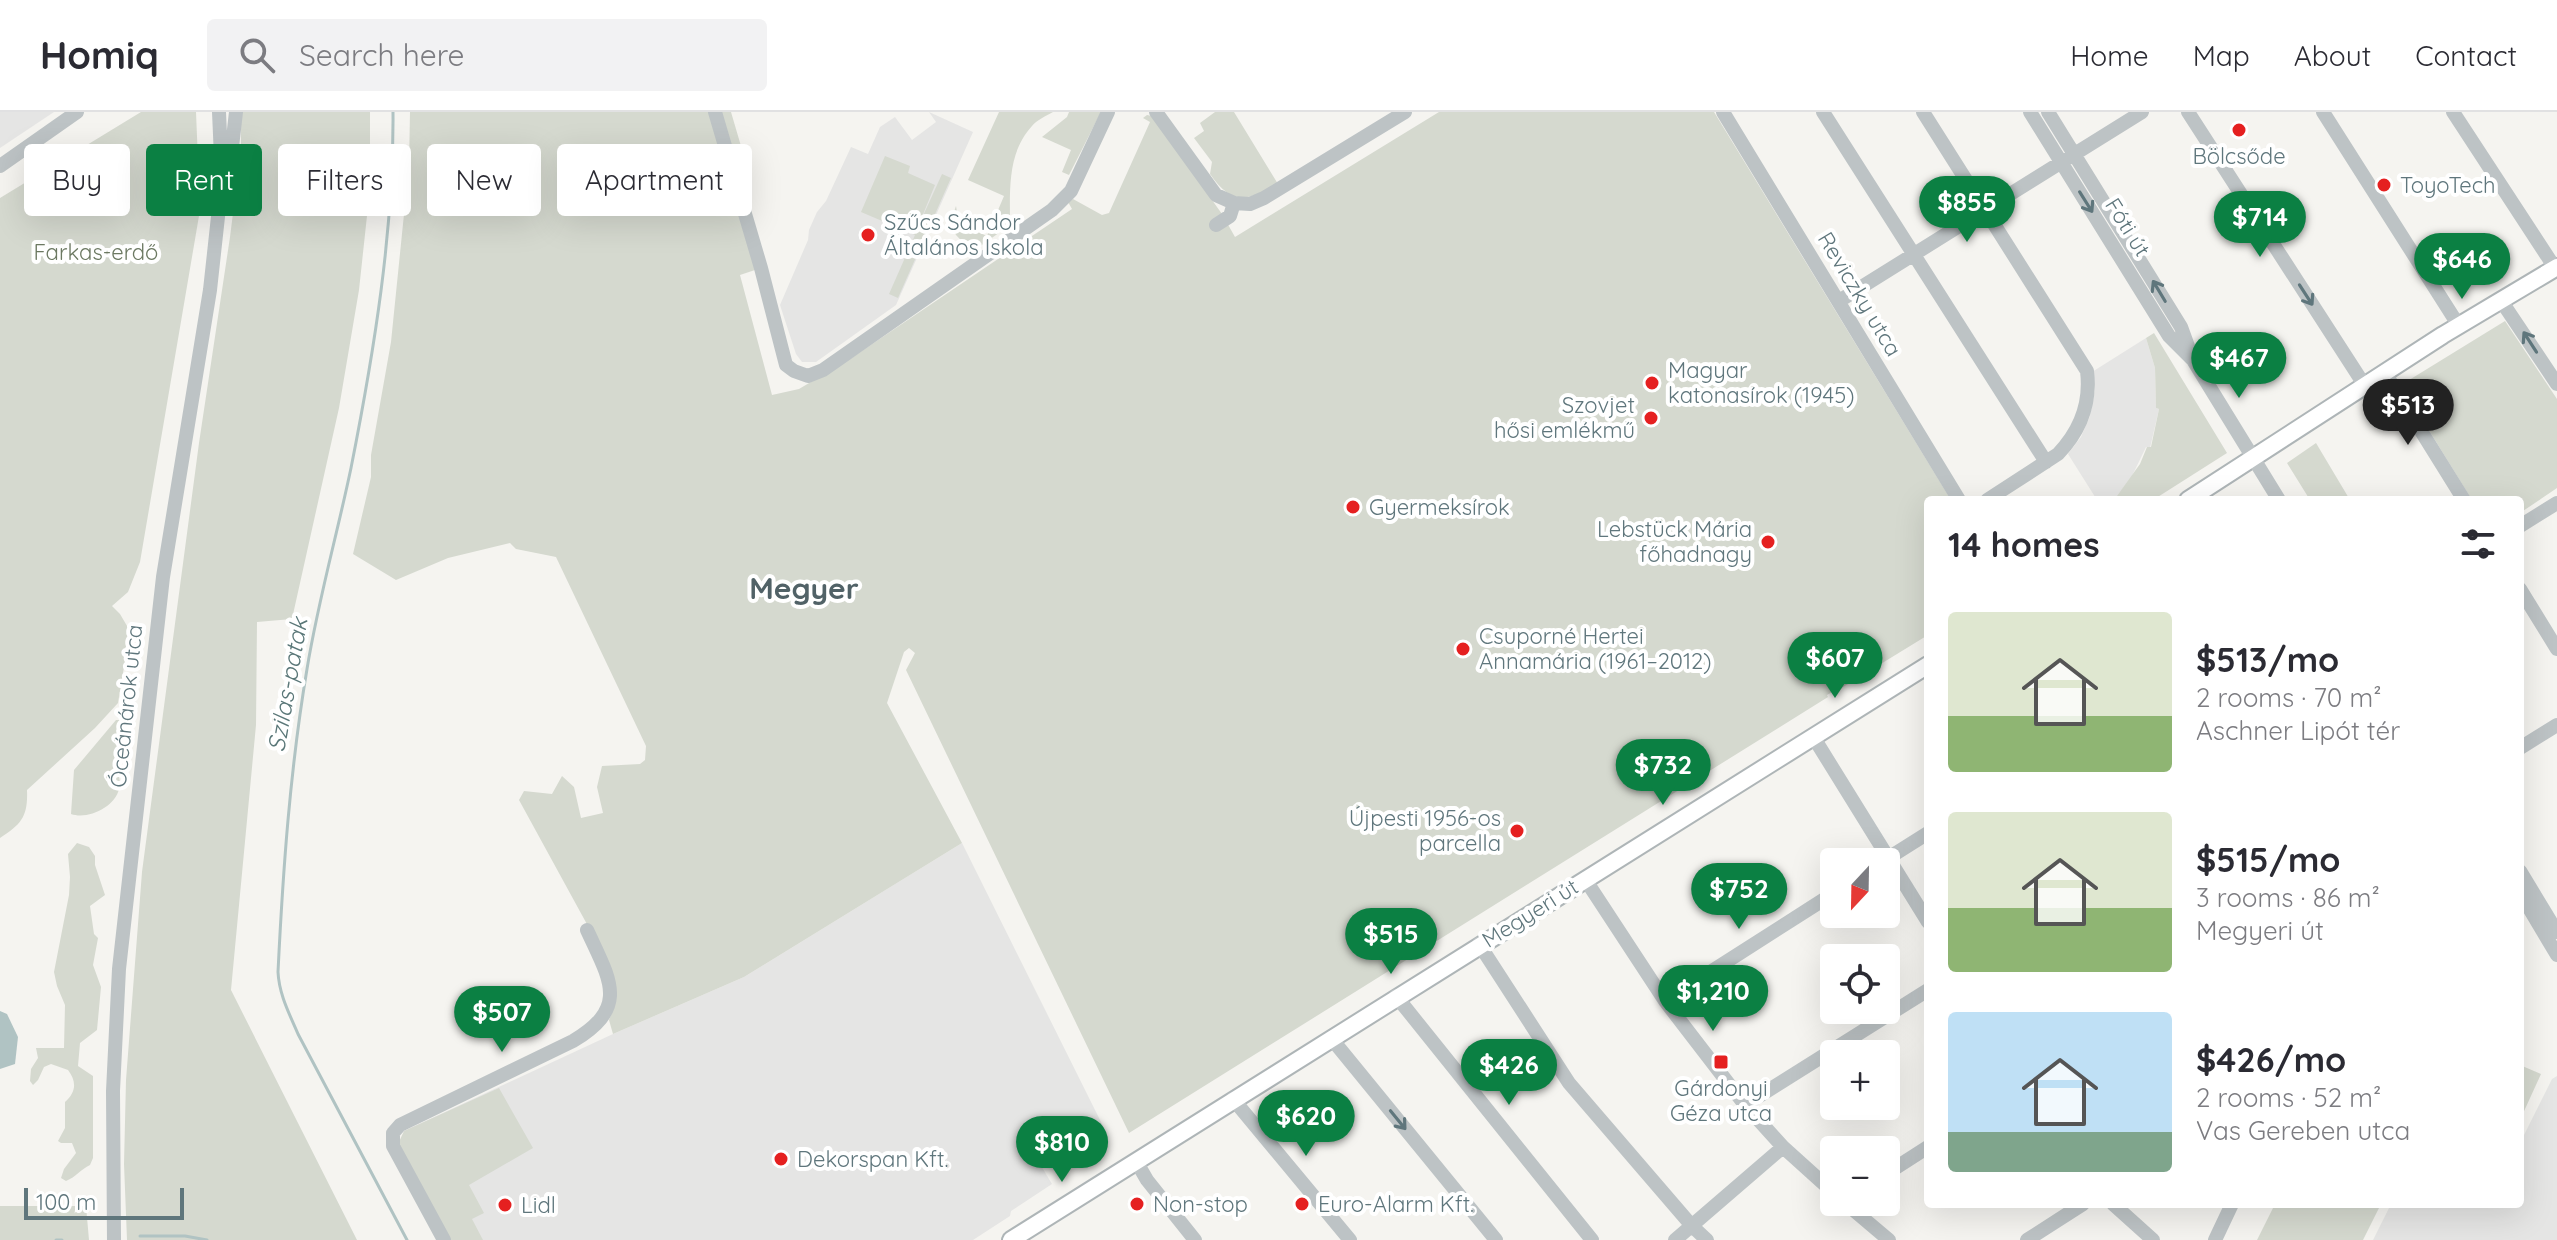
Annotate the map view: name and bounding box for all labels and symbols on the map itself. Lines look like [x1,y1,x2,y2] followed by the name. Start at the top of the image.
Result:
[2230,121,2248,139] marker: Bölcsőde
[2192,142,2286,170] place label: Bölcsőde
[2400,171,2496,199] place label: ToyoTech
[1920,176,2014,244] pin: $855
[2375,176,2393,194] marker: ToyoTech
[2079,190,2095,213] one-way arrow
[2213,191,2307,259] pin: $714
[2099,192,2157,262] street label: Fóti út
[884,208,1044,261] place label: Szűcs Sándor Általános Iskola
[859,226,877,244] marker: Szűcs Sándor Általános Iskola
[1812,227,1908,361] street label: Reviczky utca
[2415,233,2509,301] pin: $646
[34,238,158,266] park label: Farkas-erdő
[2150,280,2166,303] one-way arrow
[2299,283,2315,306] one-way arrow
[2192,332,2286,400] pin: $467
[2522,332,2539,354] one-way arrow
[1668,356,1854,409] place label: Magyar katonasírok (1945)
[1643,374,1661,392] marker: Magyar katonasírok (1945)
[2361,379,2455,447] pin: $513
[1494,391,1635,444] place label: Szovjet hősi emlékmű
[1642,409,1660,427] marker: Szovjet hősi emlékmű
[1369,493,1510,521] place label: Gyermeksírok
[1344,498,1362,516] marker: Gyermeksírok
[1597,515,1752,568] place label: Lebstück Mária főhadnagy
[1759,533,1777,551] marker: Lebstück Mária főhadnagy
[749,569,859,607] district label: Megyer
[260,613,314,754] water label: Szilas-patak
[1479,622,1711,675] place label: Csuporné Hertei Annamária (1961–2012)
[104,623,148,789] street label: Óceánárok utca
[1788,632,1882,700] pin: $607
[1454,640,1472,658] marker: Csuporné Hertei Annamária (1961–2012)
[1616,739,1710,807] pin: $732
[1349,804,1501,857] place label: Újpesti 1956-os parcella
[1508,822,1526,840] marker: Újpesti 1956-os parcella
[1820,848,1900,928] north arrow
[1692,863,1786,931] pin: $752
[1477,872,1583,954] street label: Megyeri út
[1344,908,1438,976] pin: $515
[1648,965,1778,1033] pin: $1,210
[455,986,549,1054] pin: $507
[1462,1039,1556,1107] pin: $426
[1712,1053,1730,1071] marker: Gárdonyi Géza utca
[1670,1074,1772,1127] place label: Gárdonyi Géza utca
[1259,1090,1353,1158] pin: $620
[1389,1109,1407,1130] one-way arrow
[1015,1116,1109,1184] pin: $810
[797,1145,948,1173] place label: Dekorspan Kft.
[772,1150,790,1168] marker: Dekorspan Kft.
[24,1184,184,1220] scale bar
[1153,1190,1248,1218] place label: Non-stop
[1318,1190,1474,1218] place label: Euro-Alarm Kft.
[521,1191,556,1219] place label: Lidl
[1128,1195,1146,1213] marker: Non-stop
[1293,1195,1311,1213] marker: Euro-Alarm Kft.
[496,1196,514,1214] marker: Lidl

